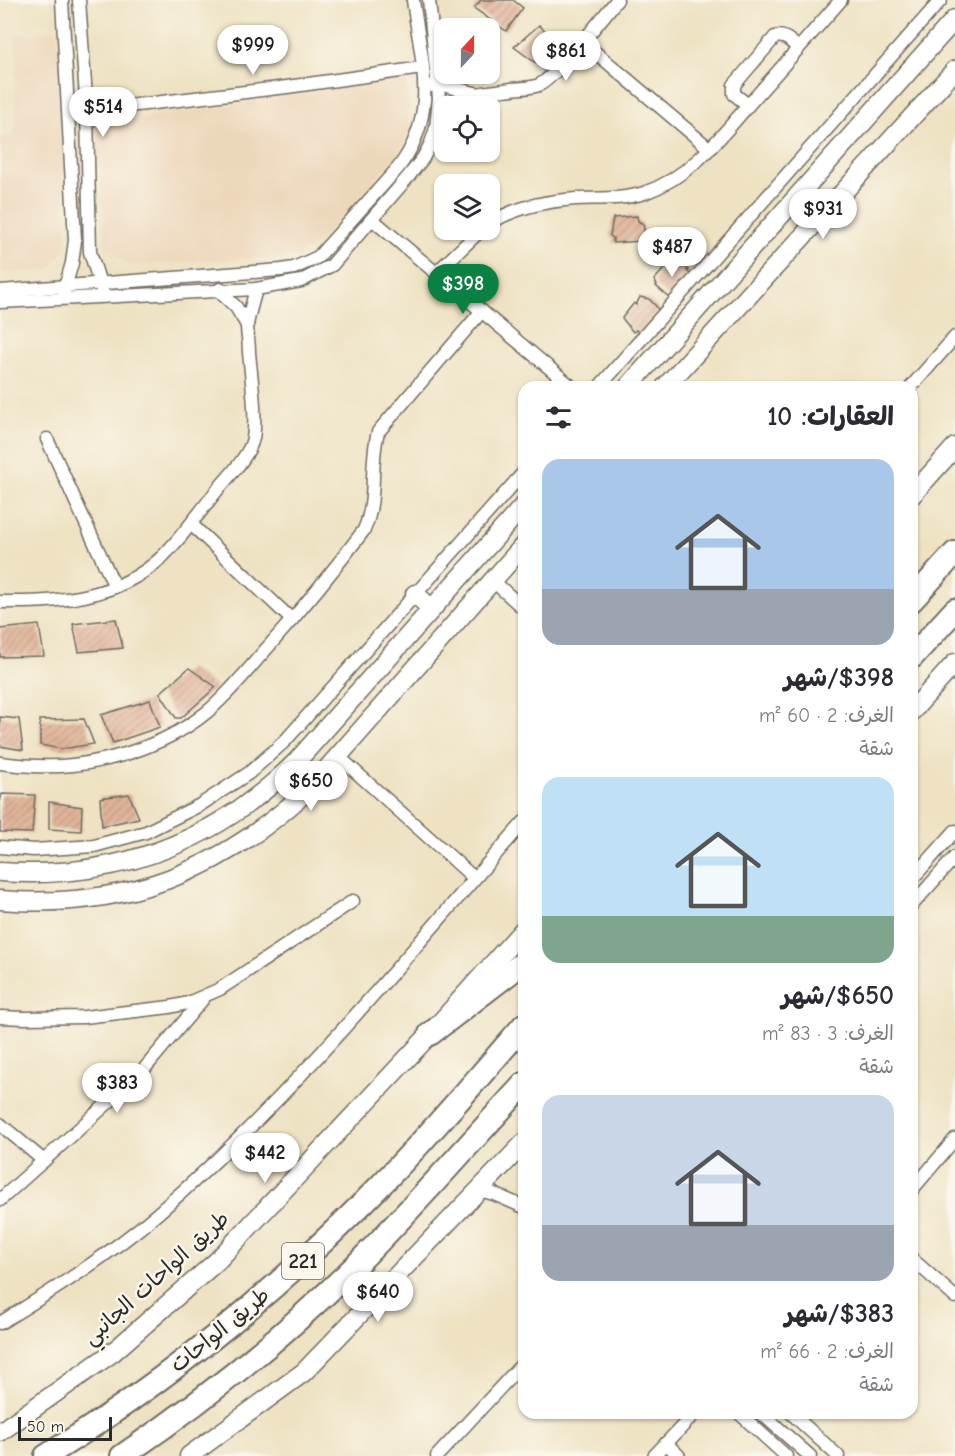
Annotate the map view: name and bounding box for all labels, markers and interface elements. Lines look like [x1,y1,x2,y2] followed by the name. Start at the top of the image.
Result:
[434,18,500,84] north arrow
[434,18,500,240] map controls
[217,25,289,76] pin: $999
[530,31,602,82] pin: $861
[231,33,275,56] text: $999
[546,39,586,62] text: $861
[67,87,139,138] pin: $514
[83,95,123,118] text: $514
[434,96,500,162] button: locate
[434,174,500,240] button: layers
[787,189,859,240] pin: $931
[803,197,843,220] text: $931
[636,227,708,278] pin: $487
[652,235,692,258] text: $487
[427,264,499,315] pin: $398
[442,272,484,295] text: $398
[542,401,575,434] icon: filters
[767,402,894,432] text: العقارات: 10
[664,498,772,606] icon: home
[784,663,894,693] text: $398/شهر
[759,704,894,727] text: الغرف: 2 · 60 m²
[859,737,894,760] text: شقة
[275,761,347,812] pin: $650
[289,769,333,792] text: $650
[664,816,772,924] icon: home
[781,981,894,1011] text: $650/شهر
[762,1022,894,1045] text: الغرف: 3 · 83 m²
[859,1055,894,1078] text: شقة
[81,1063,153,1114] pin: $383
[96,1071,138,1094] text: $383
[229,1133,301,1184] pin: $442
[664,1134,772,1242] icon: home
[245,1141,285,1164] text: $442
[77,1205,235,1351] street label: طريق الواحات الجانبي
[282,1243,324,1279] road number: 221
[342,1272,414,1323] pin: $640
[356,1280,400,1303] text: $640
[165,1282,275,1378] street label: طريق الواحات
[785,1299,894,1329] text: $383/شهر
[760,1340,894,1363] text: الغرف: 2 · 66 m²
[859,1373,894,1396] text: شقة
[18,1414,112,1442] scale bar
[27,1418,64,1436] text: 50 m

